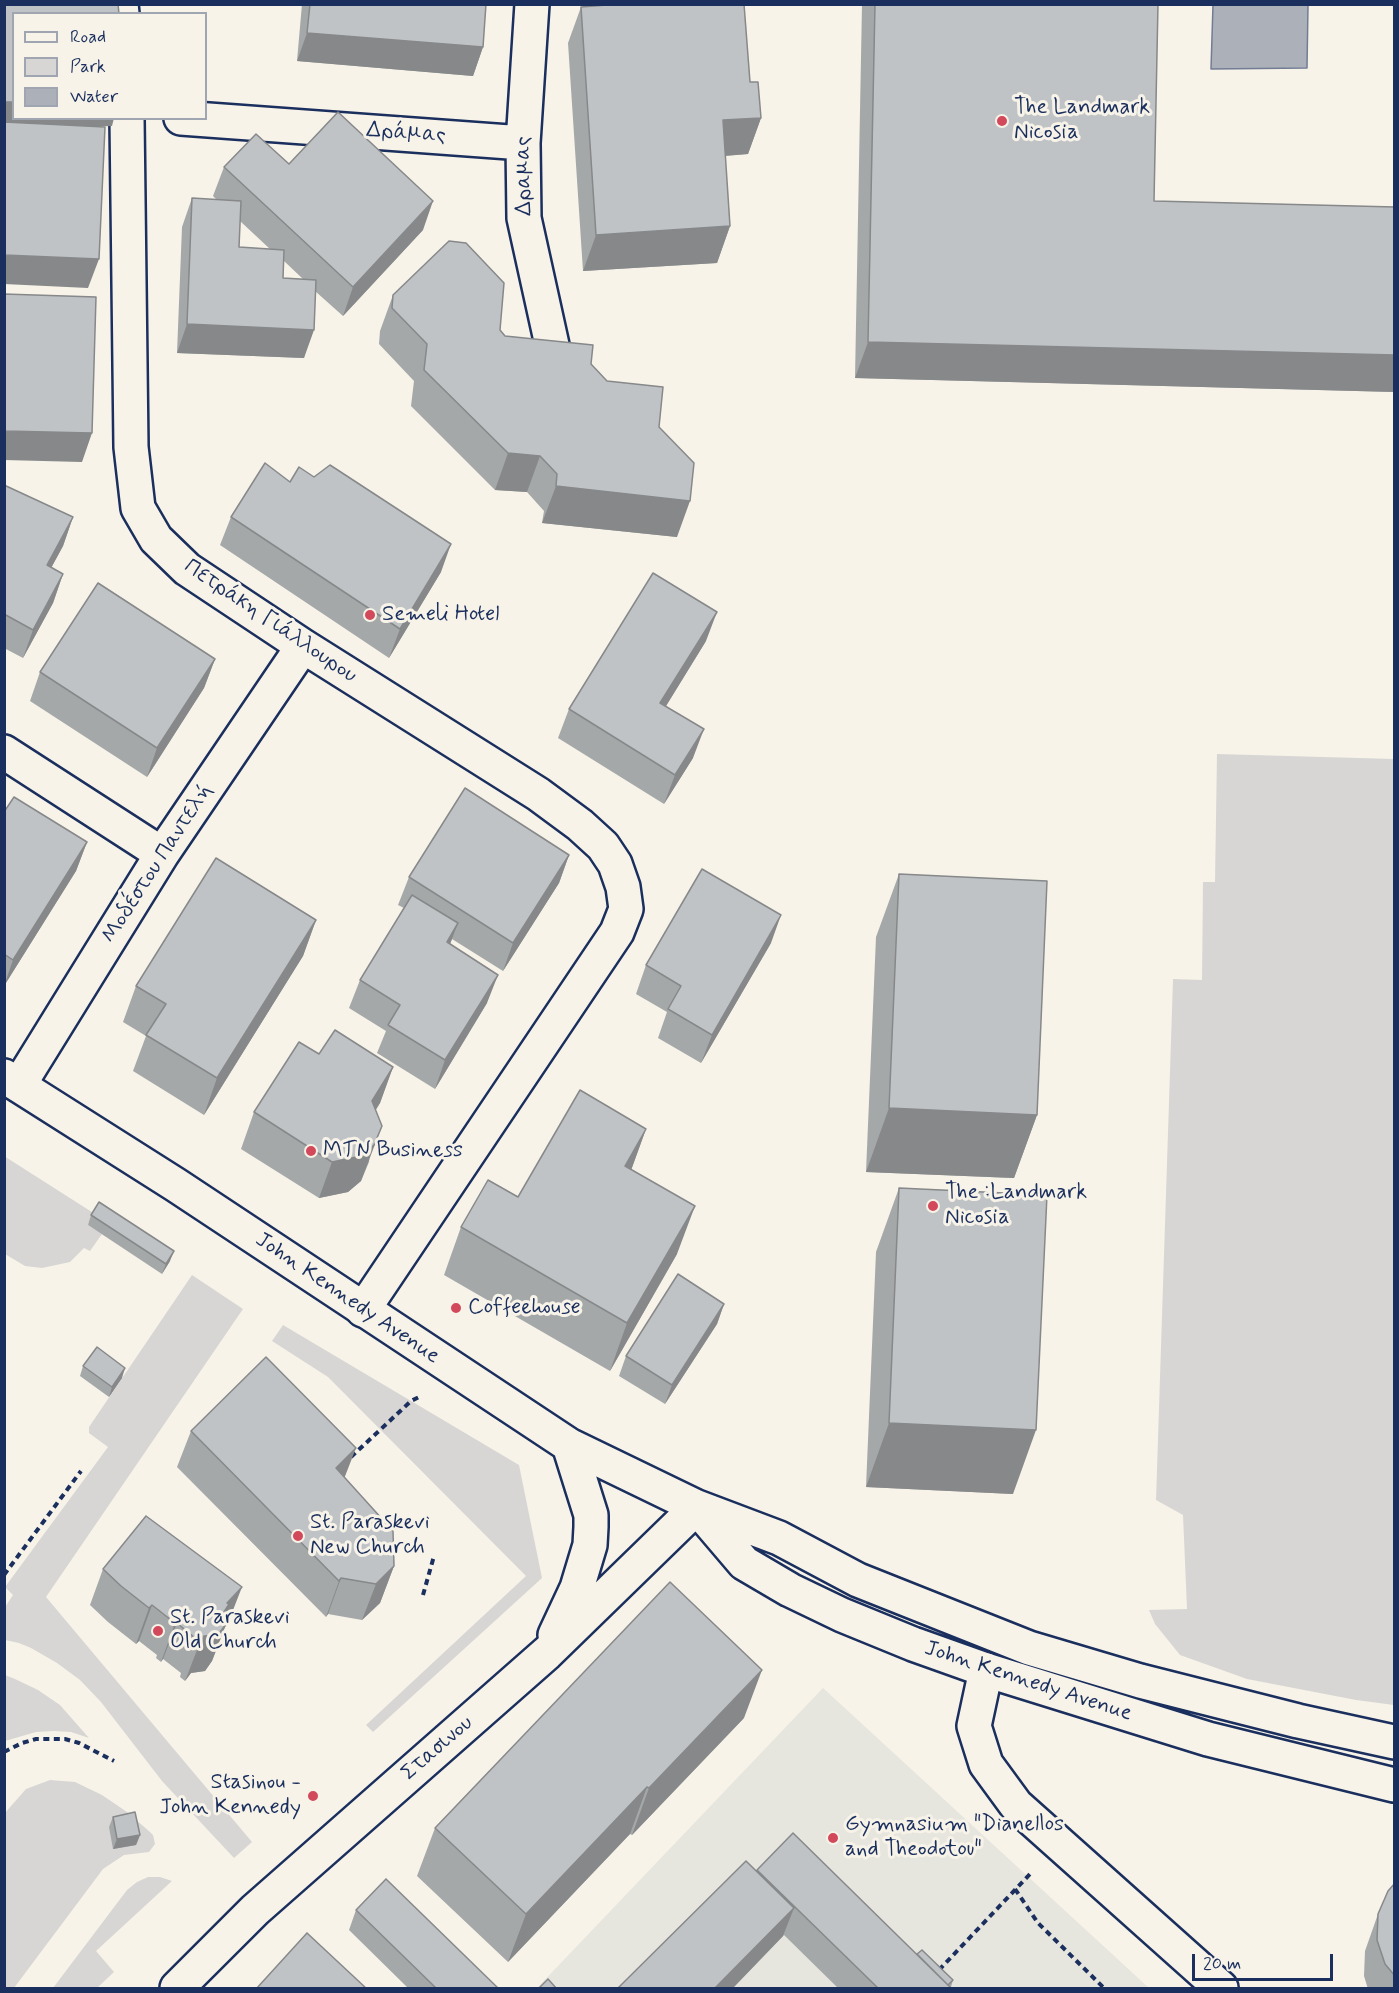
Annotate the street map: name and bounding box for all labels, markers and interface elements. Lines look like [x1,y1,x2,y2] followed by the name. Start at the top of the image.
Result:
[12,12,207,120] legend
[70,25,106,49] text: Road
[70,55,106,79] text: Park
[70,85,118,109] text: Water
[1014,95,1150,146] place label: The Landmark Nicosia
[995,114,1009,128] marker: The Landmark Nicosia
[365,118,447,150] street label: Δράμας
[511,136,539,216] street label: Δραμας
[179,554,361,690] street label: Πετράκη Γιάλλουρου
[382,602,499,628] place label: Semeli Hotel
[363,608,377,622] marker: Semeli Hotel
[97,780,219,948] street label: Μοδέστου Παντελή
[323,1138,463,1164] place label: MTN Business
[304,1144,318,1158] marker: MTN Business
[945,1180,1087,1232] place label: The :Landmark Nicosia
[926,1199,940,1213] marker: The :Landmark Nicosia
[250,1227,444,1371] street label: John Kennedy Avenue
[468,1295,581,1321] place label: Coffeehouse
[449,1301,463,1315] marker: Coffeehouse
[310,1510,430,1562] place label: St. Paraskevi New Church
[291,1529,305,1543] marker: St. Paraskevi New Church
[170,1605,290,1657] place label: St. Paraskevi Old Church
[151,1624,165,1638] marker: St. Paraskevi Old Church
[921,1636,1135,1728] street label: John Kennedy Avenue
[397,1711,479,1787] street label: Στασινου
[159,1770,301,1822] place label: Stasinou - John Kennedy
[306,1789,320,1803] marker: Stasinou - John Kennedy
[845,1812,1064,1864] place label: Gymnasium "Dianellos and Theodotou"
[826,1831,840,1845] marker: Gymnasium "Dianellos and Theodotou"
[1195,1942,1336,1980] scale bar
[1203,1952,1241,1976] text: 20 m

